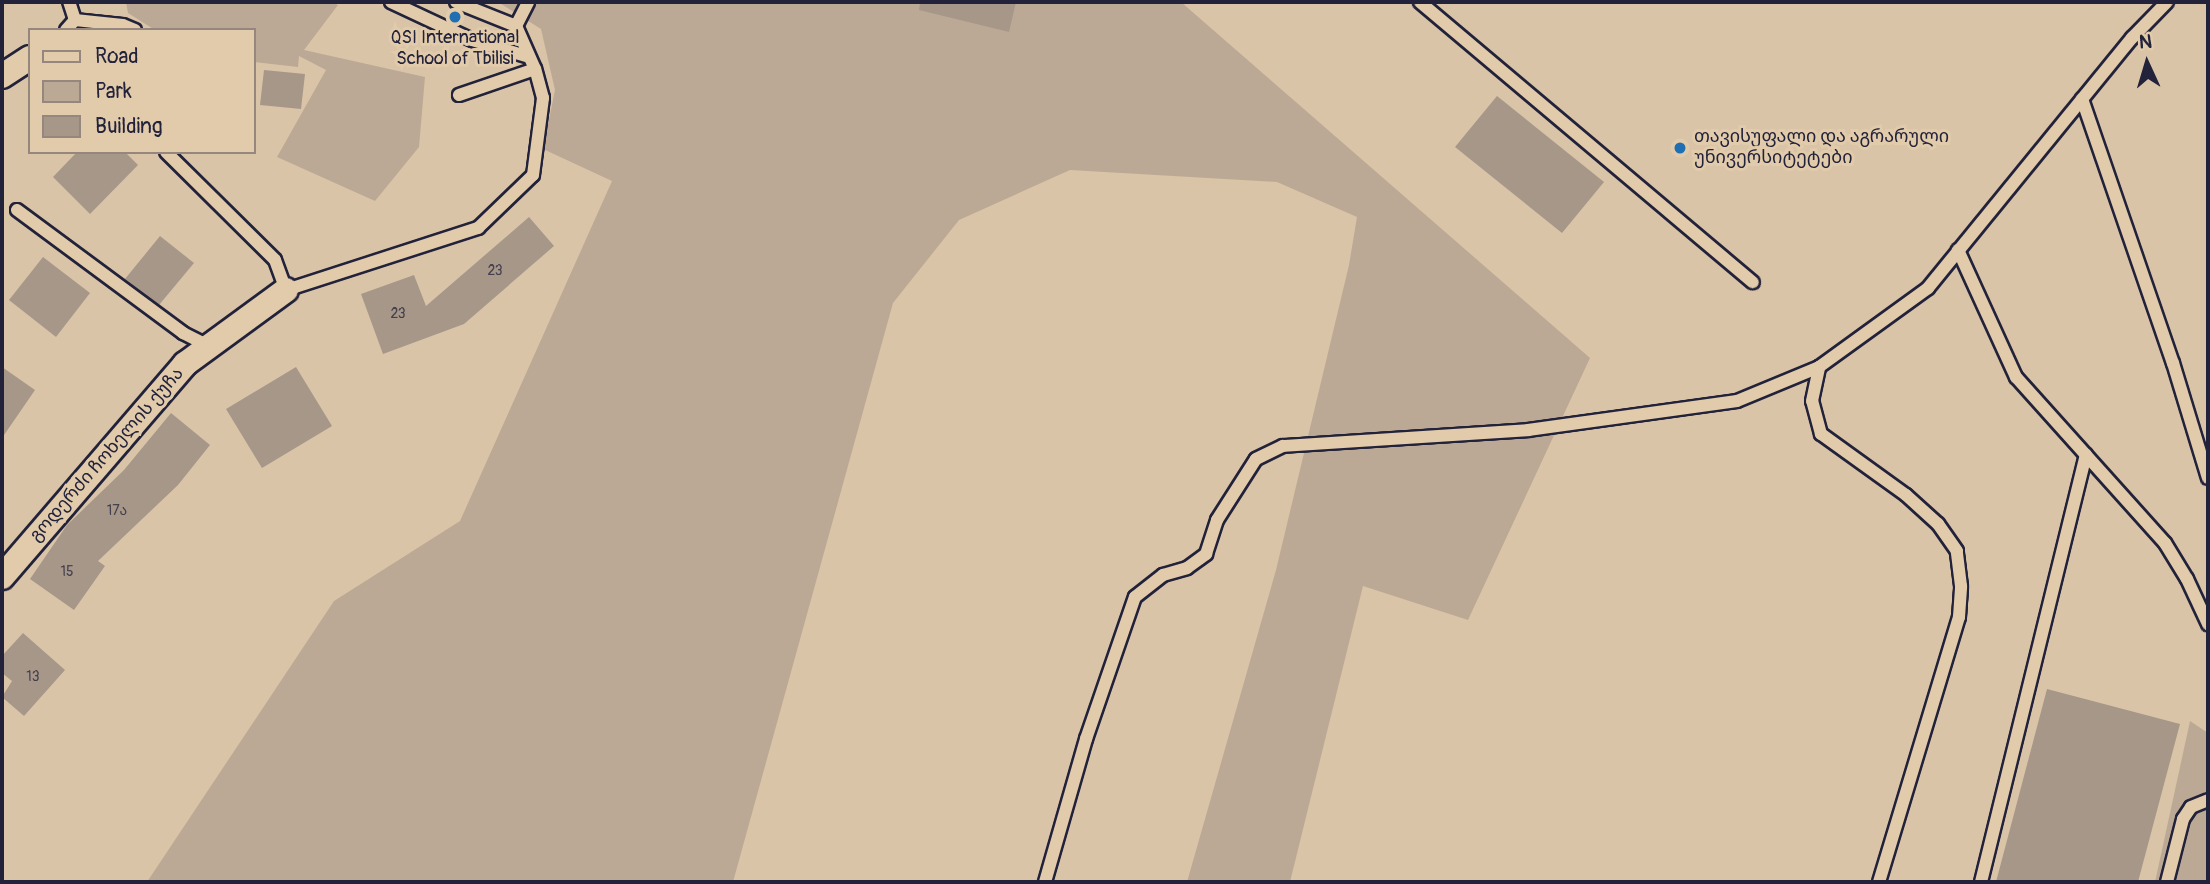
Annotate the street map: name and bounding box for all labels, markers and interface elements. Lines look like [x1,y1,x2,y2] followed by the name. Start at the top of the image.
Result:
[447,9,463,25] marker: QSI International School of Tbilisi
[28,28,256,154] legend
[391,28,519,70] place label: QSI International School of Tbilisi
[2112,28,2182,98] north arrow
[2138,30,2153,54] text: N
[95,43,139,70] text: Road
[95,78,132,105] text: Park
[95,113,162,140] text: Building
[1694,127,1949,170] place label: თავისუფალი და აგრარული უნივერსიტეტები
[1672,140,1688,156] marker: თავისუფალი და აგრარული უნივერსიტეტები
[487,263,503,279] house number: 23
[390,306,406,322] house number: 23
[25,363,189,547] street label: გოდერძი ჩოხელის ქუჩა
[107,503,127,519] house number: 17ა
[60,564,74,580] house number: 15
[26,669,40,685] house number: 13

